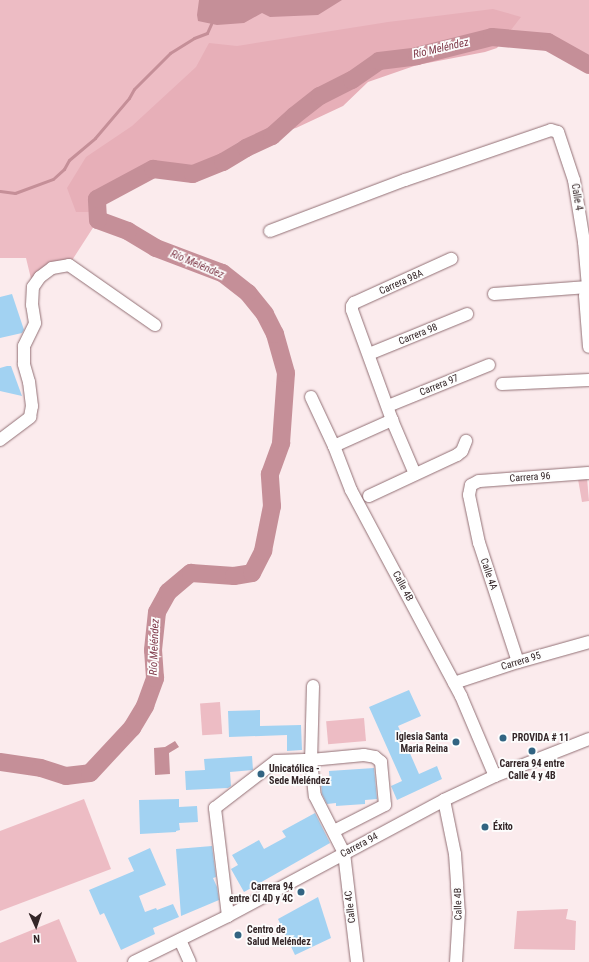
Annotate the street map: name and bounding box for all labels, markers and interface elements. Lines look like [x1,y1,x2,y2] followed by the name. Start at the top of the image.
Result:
[412,36,470,62] water label: Río Meléndez
[569,183,585,211] street label: Calle 4
[168,248,226,282] water label: Río Meléndez
[377,267,425,297] street label: Carrera 98A
[397,321,439,347] street label: Carrera 98
[418,372,460,398] street label: Carrera 97
[509,470,551,484] street label: Carrera 96
[478,557,500,591] street label: Calle 4A
[390,569,416,603] street label: Calle 4B
[147,618,163,676] water label: Río Meléndez
[500,649,542,673] street label: Carrera 95
[396,730,448,754] place label: Iglesia Santa Maria Reina
[497,732,509,744] marker: PROVIDA # 11
[512,732,569,744] place label: PROVIDA # 11
[451,737,461,747] marker: Iglesia Santa Maria Reina
[527,746,537,756] marker: Carrera 94 entre Calle 4 y 4B
[499,757,565,780] place label: Carrera 94 entre Calle 4 y 4B
[269,762,330,786] place label: Unicatólica - Sede Meléndez
[256,769,266,779] marker: Unicatólica - Sede Meléndez
[493,821,513,833] place label: Éxito
[480,822,490,832] marker: Éxito
[338,830,380,860] street label: Carrera 94
[229,880,293,904] place label: Carrera 94 entre Cl 4D y 4C
[296,887,306,897] marker: Carrera 94 entre Cl 4D y 4C
[452,888,464,920] street label: Calle 4B
[342,890,358,924] street label: Calle 4C
[16,906,56,946] north arrow
[247,923,311,946] place label: Centro de Salud Meléndez
[232,929,244,941] marker: Centro de Salud Meléndez
[33,932,40,945] text: N

